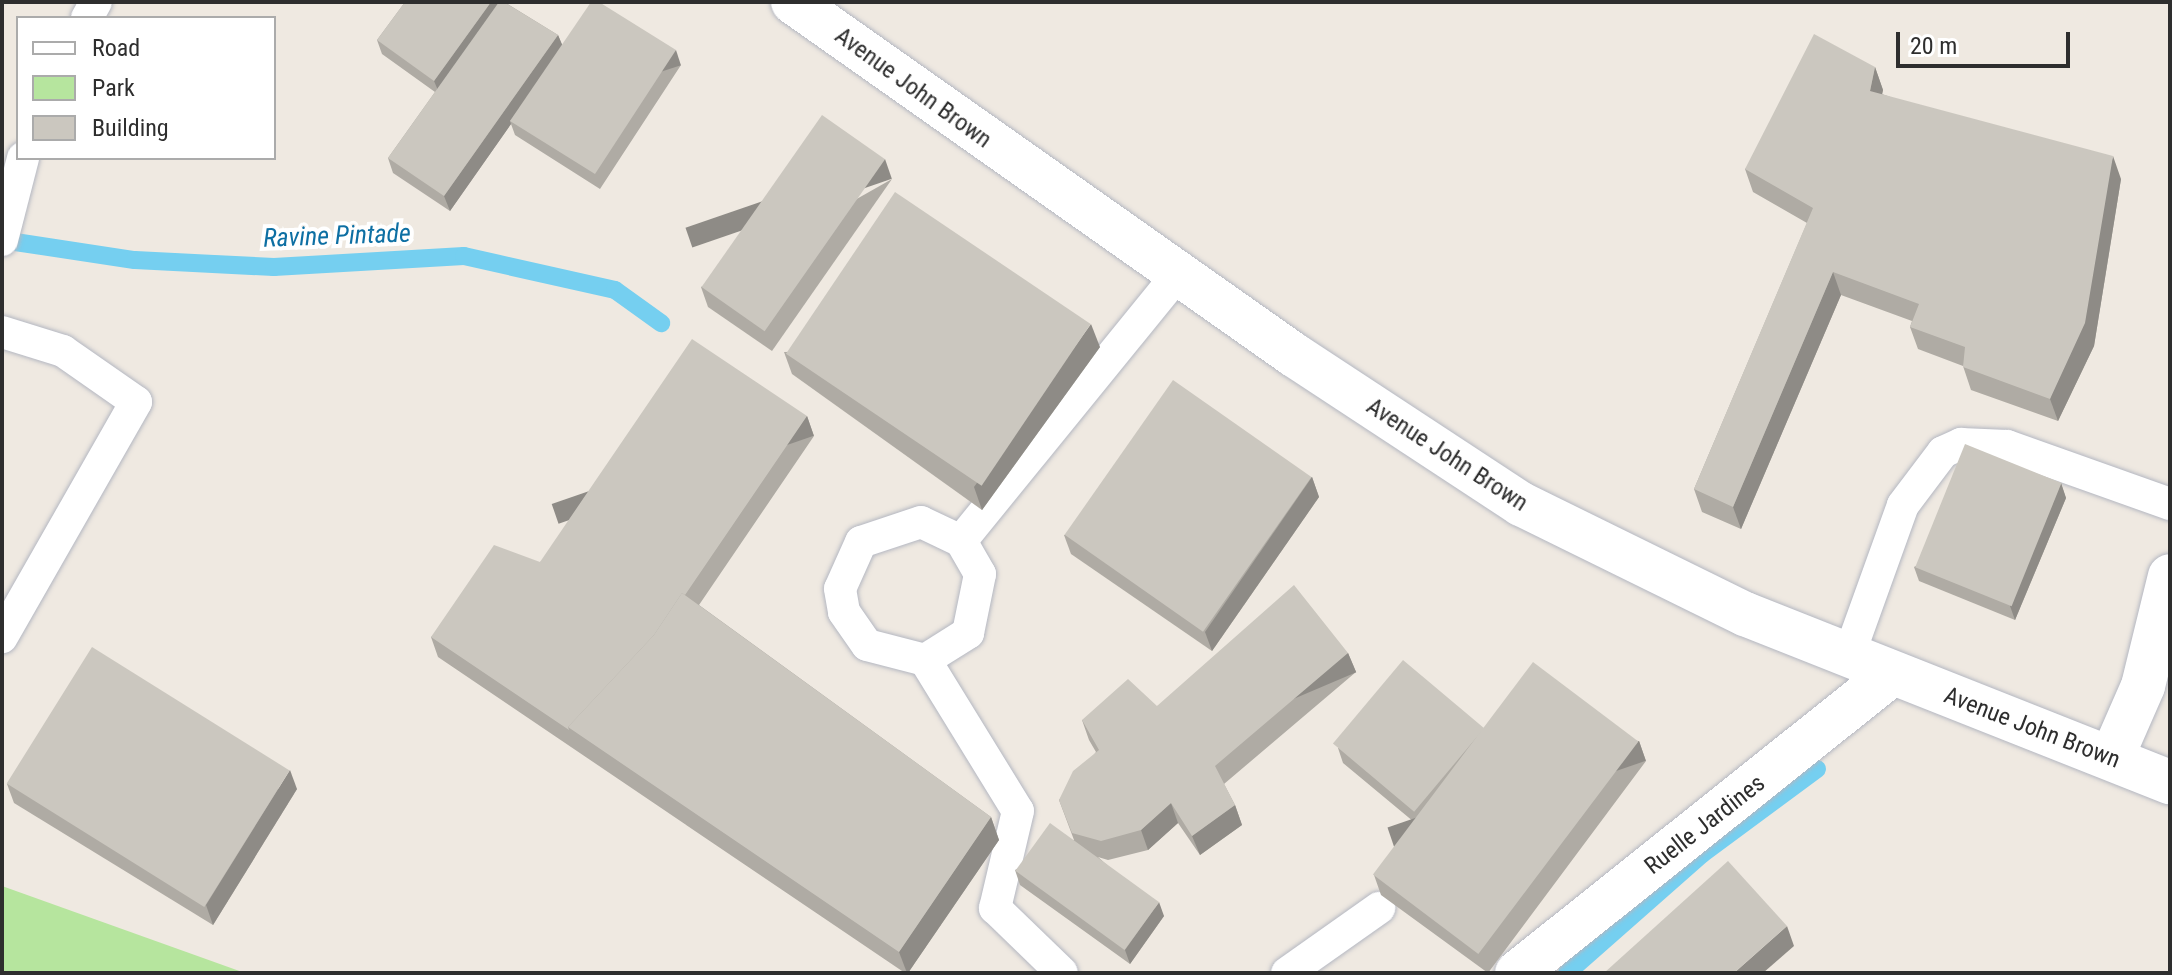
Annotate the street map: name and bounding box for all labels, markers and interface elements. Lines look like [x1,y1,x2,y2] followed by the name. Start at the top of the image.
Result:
[16,16,276,160] legend
[1900,16,2074,66] scale bar
[829,22,997,154] street label: Avenue John Brown
[1910,32,1957,60] text: 20 m
[92,34,140,62] text: Road
[92,74,135,102] text: Park
[92,114,169,142] text: Building
[263,218,411,254] water label: Ravine Pintade
[1361,392,1533,518] street label: Avenue John Brown
[1940,681,2124,775] street label: Avenue John Brown
[1639,769,1771,881] street label: Ruelle Jardines

